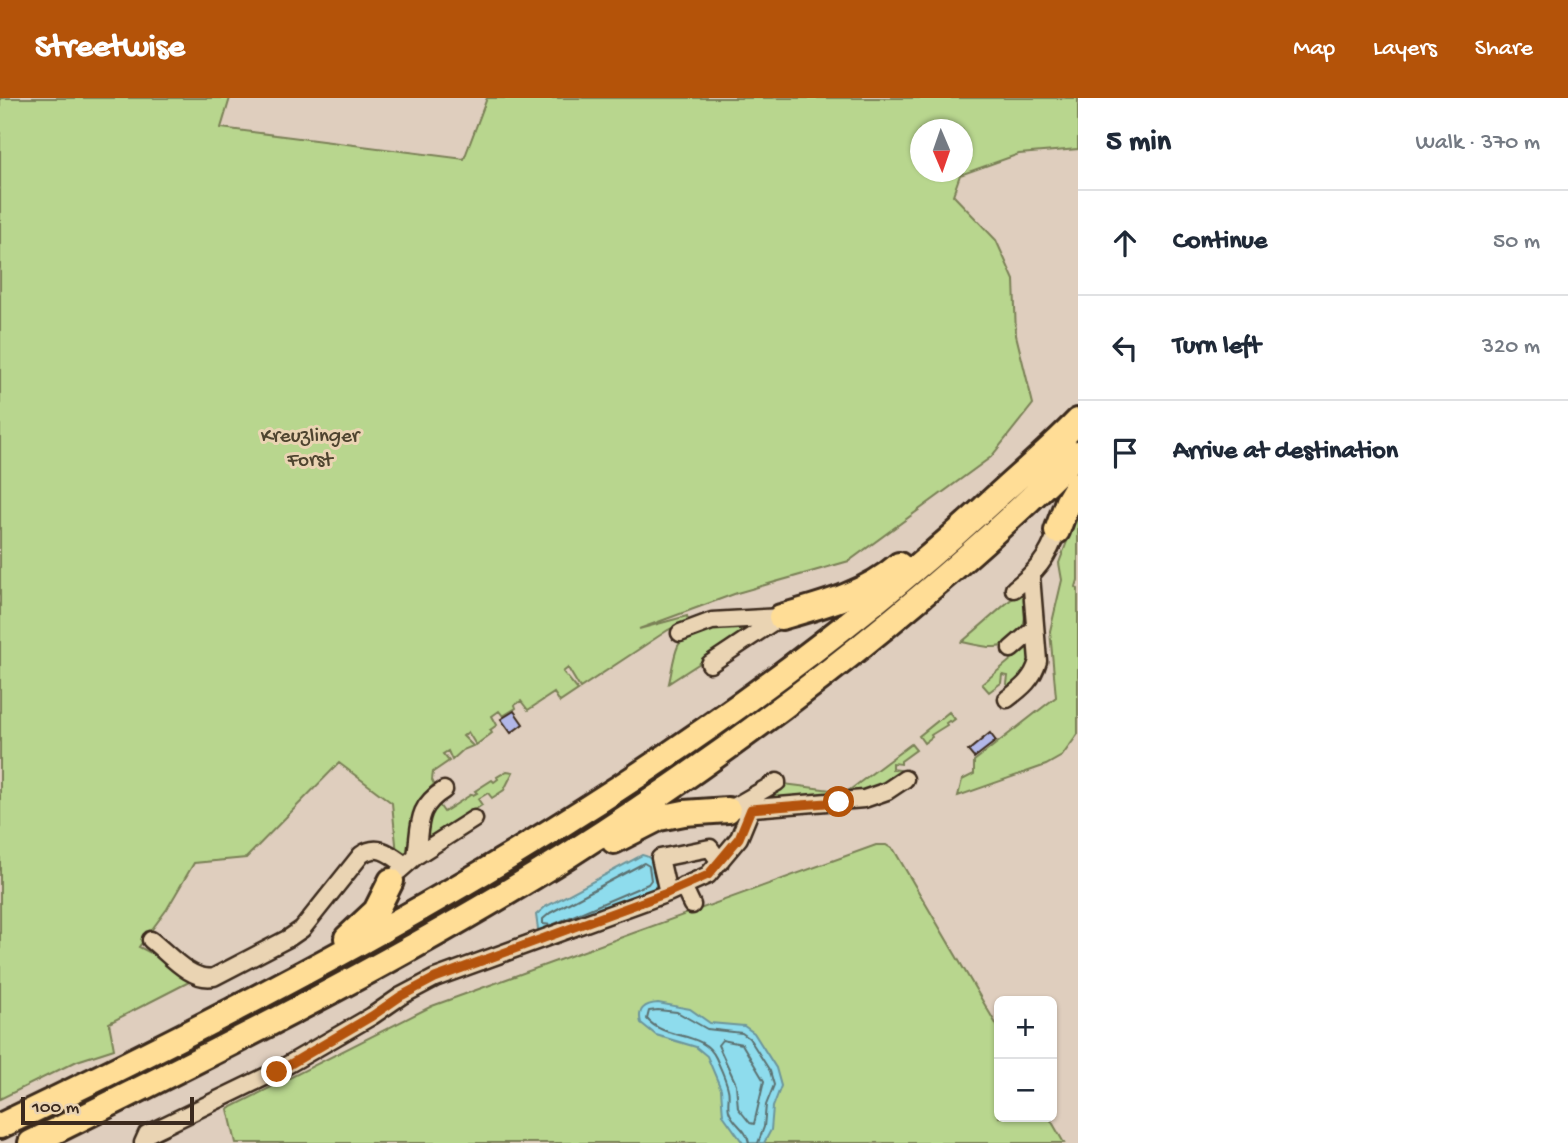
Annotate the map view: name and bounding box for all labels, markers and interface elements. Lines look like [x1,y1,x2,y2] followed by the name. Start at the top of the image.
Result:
[35,30,185,68] text: Streetwise
[1293,35,1335,64] text: Map
[1373,35,1437,64] text: Layers
[1475,35,1533,64] text: Share
[910,119,973,182] north arrow
[1106,126,1171,161] text: 5 min
[1416,130,1540,157] text: Walk · 370 m
[1106,224,1144,262] icon: ahead
[1173,227,1267,258] text: Continue
[1493,229,1540,256] text: 50 m
[1106,329,1144,367] icon: left
[1173,332,1261,363] text: Turn left
[1482,334,1540,361] text: 320 m
[261,425,361,474] park label: Kreuzlinger Forst
[1106,434,1144,472] icon: arrive
[1173,437,1398,468] text: Arrive at destination
[823,786,854,817] route start
[994,996,1057,1122] map controls
[994,996,1057,1059] button: +
[261,1056,292,1087] route end
[994,1059,1057,1122] button: −
[21,1094,194,1126] scale bar
[32,1097,79,1120] text: 100 m

